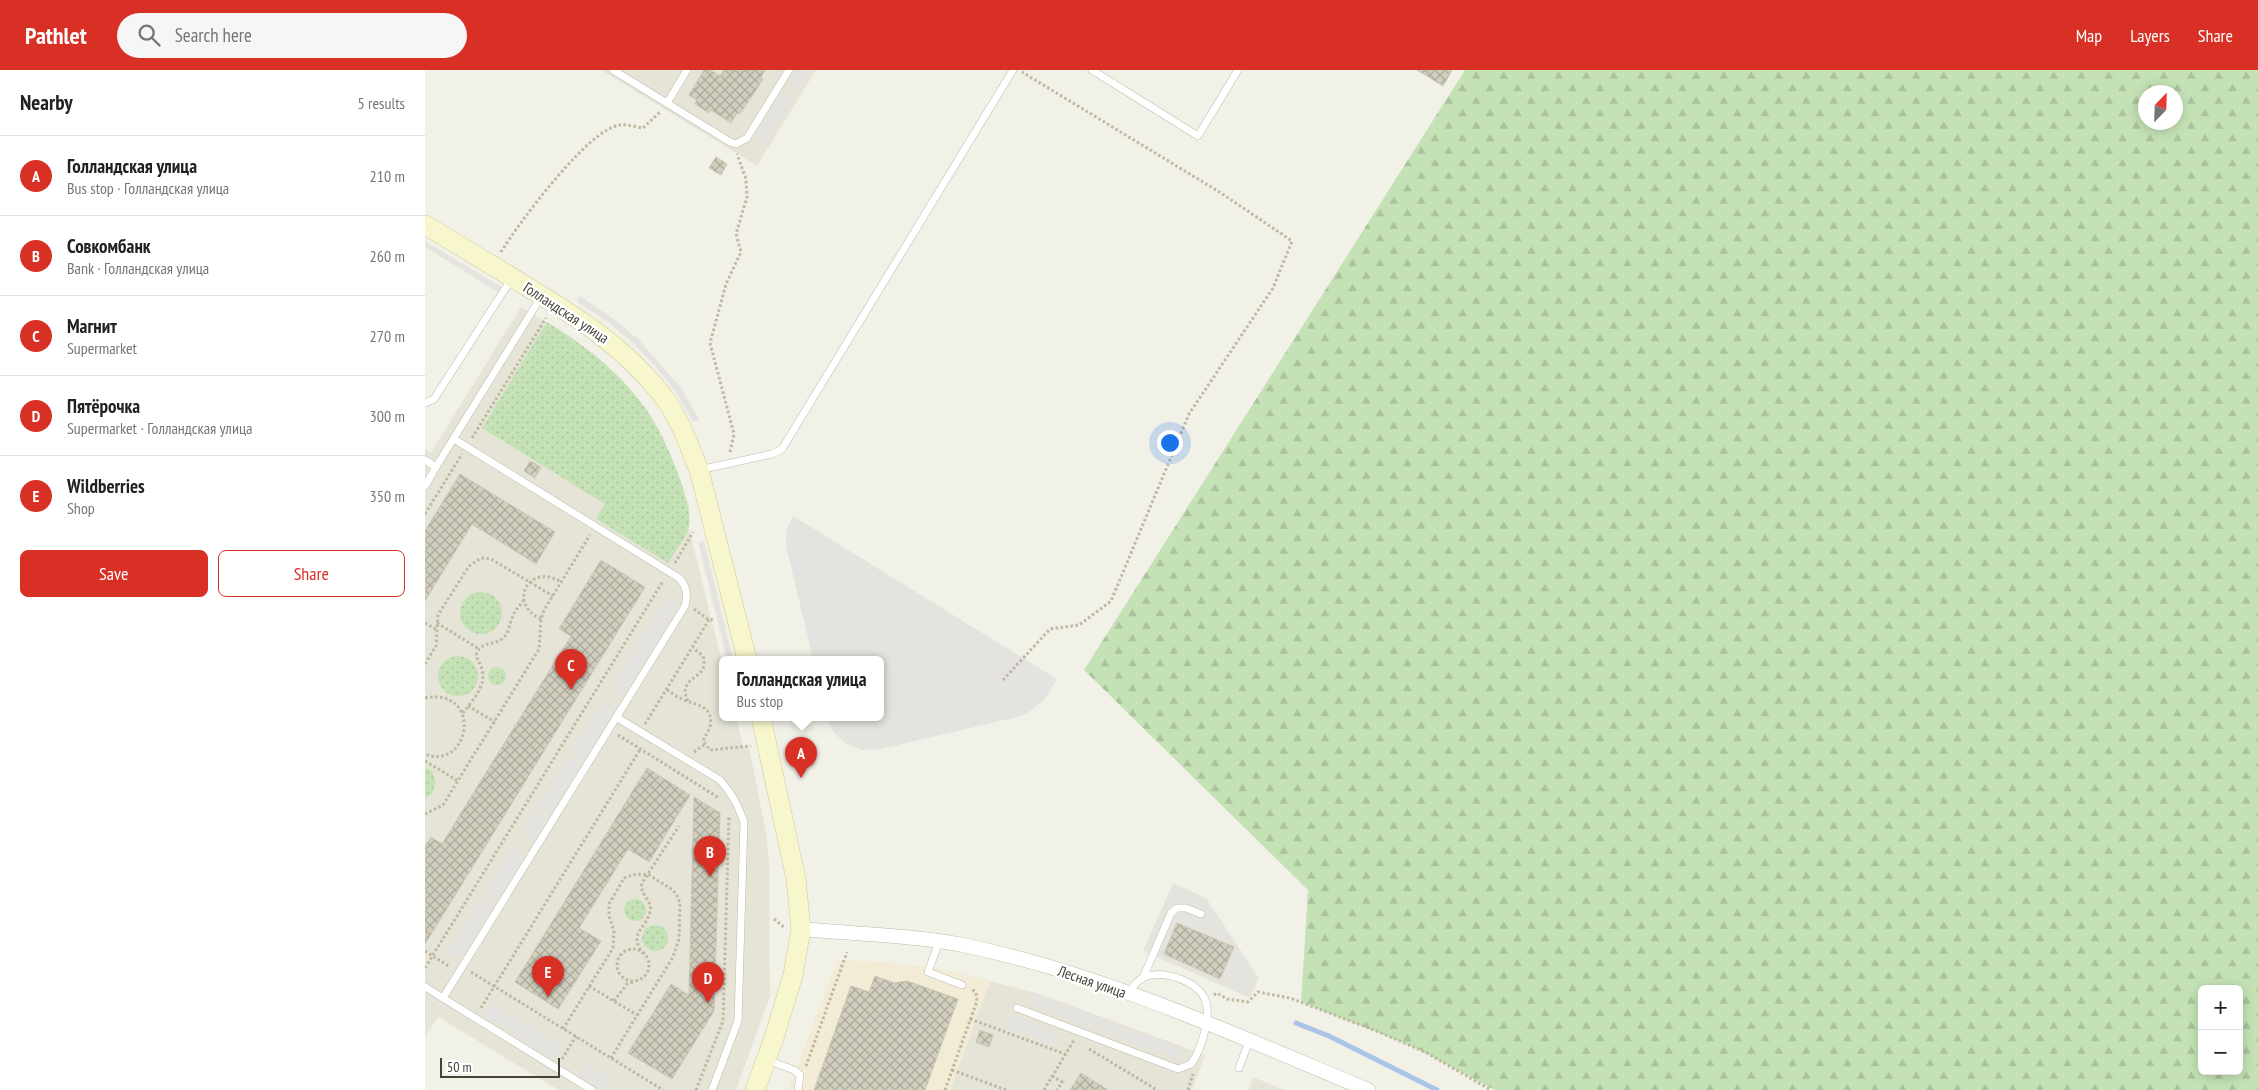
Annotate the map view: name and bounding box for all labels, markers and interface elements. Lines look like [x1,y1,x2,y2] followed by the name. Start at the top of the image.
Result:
[117,13,467,58] search box
[25,20,87,51] text: Pathlet
[135,21,163,49] icon: search
[175,23,252,47] text: Search here
[2076,24,2102,47] text: Map
[2130,24,2170,47] text: Layers
[2198,24,2233,47] text: Share
[2138,85,2183,130] north arrow
[20,89,73,116] text: Nearby
[358,93,405,113] text: 5 results
[67,154,197,178] text: Голландская улица
[32,166,40,186] text: A
[370,166,405,186] text: 210 m
[67,178,229,198] text: Bus stop · Голландская улица
[67,234,151,258] text: Совкомбанк
[32,246,40,266] text: B
[370,246,405,266] text: 260 m
[67,258,209,278] text: Bank · Голландская улица
[520,278,613,347] street label: Голландская улица
[67,314,117,338] text: Магнит
[32,326,40,346] text: C
[370,326,405,346] text: 270 m
[67,338,137,358] text: Supermarket
[67,394,140,418] text: Пятёрочка
[32,406,40,426] text: D
[370,406,405,426] text: 300 m
[67,418,252,438] text: Supermarket · Голландская улица
[1157,430,1183,456] your location
[67,474,145,498] text: Wildberries
[33,486,39,506] text: E
[370,486,405,506] text: 350 m
[67,498,95,518] text: Shop
[20,550,208,597] button: Save
[218,550,405,597] button: Share
[555,649,587,690] pin: C
[719,656,884,721] popup
[736,667,867,691] text: Голландская улица
[736,691,783,711] text: Bus stop
[785,737,817,778] pin: A
[694,836,726,877] pin: B
[532,956,564,997] pin: E
[1054,961,1129,1002] street label: Лесная улица
[692,962,724,1003] pin: D
[2198,985,2243,1075] map controls
[2198,985,2243,1030] button: +
[2198,1030,2243,1075] button: −
[440,1055,560,1078] scale bar
[447,1058,472,1076] text: 50 m

